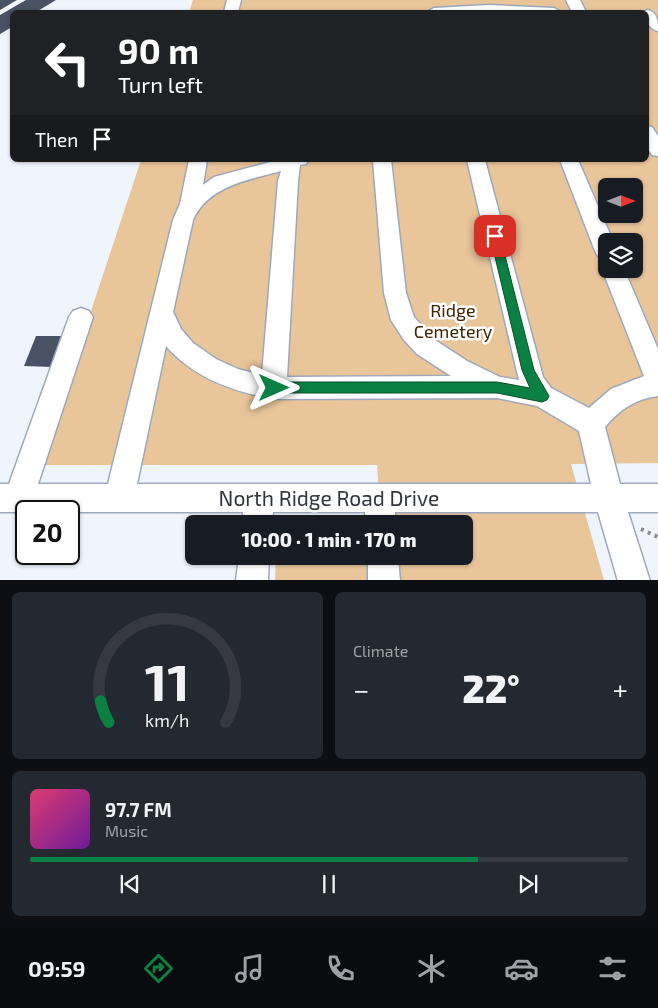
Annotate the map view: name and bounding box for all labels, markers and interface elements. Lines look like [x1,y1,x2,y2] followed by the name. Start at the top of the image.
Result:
[118,29,199,71] text: 90 m
[35,30,100,95] icon: left
[118,71,203,97] text: Turn left
[88,125,116,153] icon: arrive
[35,128,78,151] text: Then
[598,178,642,222] north arrow
[598,178,643,278] map controls
[474,215,516,257] pin
[481,222,509,250] icon: arrive
[598,233,643,278] button: layers
[414,299,493,342] park label: Ridge Cemetery
[247,361,299,413] position arrow
[219,485,439,510] street label: North Ridge Road Drive
[15,500,80,565] speed limit sign: 20
[242,528,416,551] text: 10:00 · 1 min · 170 m
[353,641,408,660] text: Climate
[145,649,190,711] text: 11
[462,665,520,711] text: 22°
[353,672,369,706] text: −
[613,672,628,706] text: +
[145,709,190,731] text: km/h
[105,798,172,821] text: 97.7 FM
[105,821,148,840] text: Music
[116,870,144,898] icon: previous
[315,870,343,898] icon: pause
[514,870,542,898] icon: next
[141,951,176,986] icon: directions
[232,951,267,986] icon: music
[323,951,358,986] icon: phone
[414,951,449,986] icon: climate
[504,951,539,986] icon: car
[595,951,630,986] icon: filters
[28,955,86,981] text: 09:59

